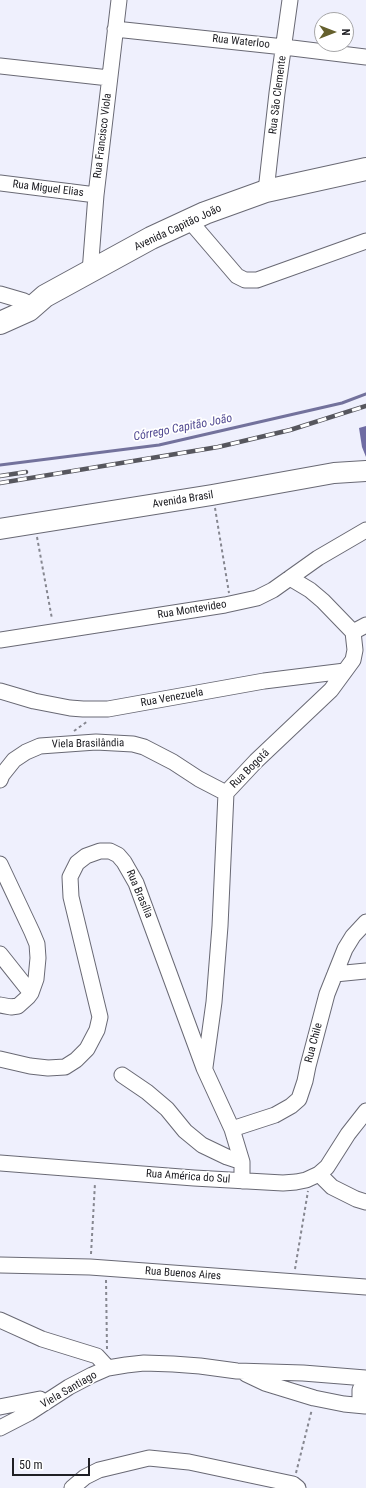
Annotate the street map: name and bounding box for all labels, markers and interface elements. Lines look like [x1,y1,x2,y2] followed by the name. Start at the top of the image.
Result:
[314,12,354,52] north arrow
[339,29,352,35] text: N
[212,32,270,52] street label: Rua Waterloo
[267,55,289,135] street label: Rua São Clemente
[91,93,115,179] street label: Rua Francisco Viola
[12,178,84,200] street label: Rua Miguel Elias
[132,202,224,254] street label: Avenida Capitão João
[132,411,234,445] water label: Córrego Capitão João
[152,489,214,511] street label: Avenida Brasil
[156,598,228,622] street label: Rua Montevideo
[140,686,204,710] street label: Rua Venezuela
[52,737,124,751] street label: Viela Brasilândia
[228,747,272,791] street label: Rua Bogotá
[123,868,155,920] street label: Rua Brasília
[302,1022,326,1064] street label: Rua Chile
[145,1167,231,1187] street label: Rua América do Sul
[145,1265,221,1283] street label: Rua Buenos Aires
[39,1369,99,1411] street label: Viela Santiago
[14,1450,92,1476] scale bar
[19,1458,43,1472] text: 50 m

